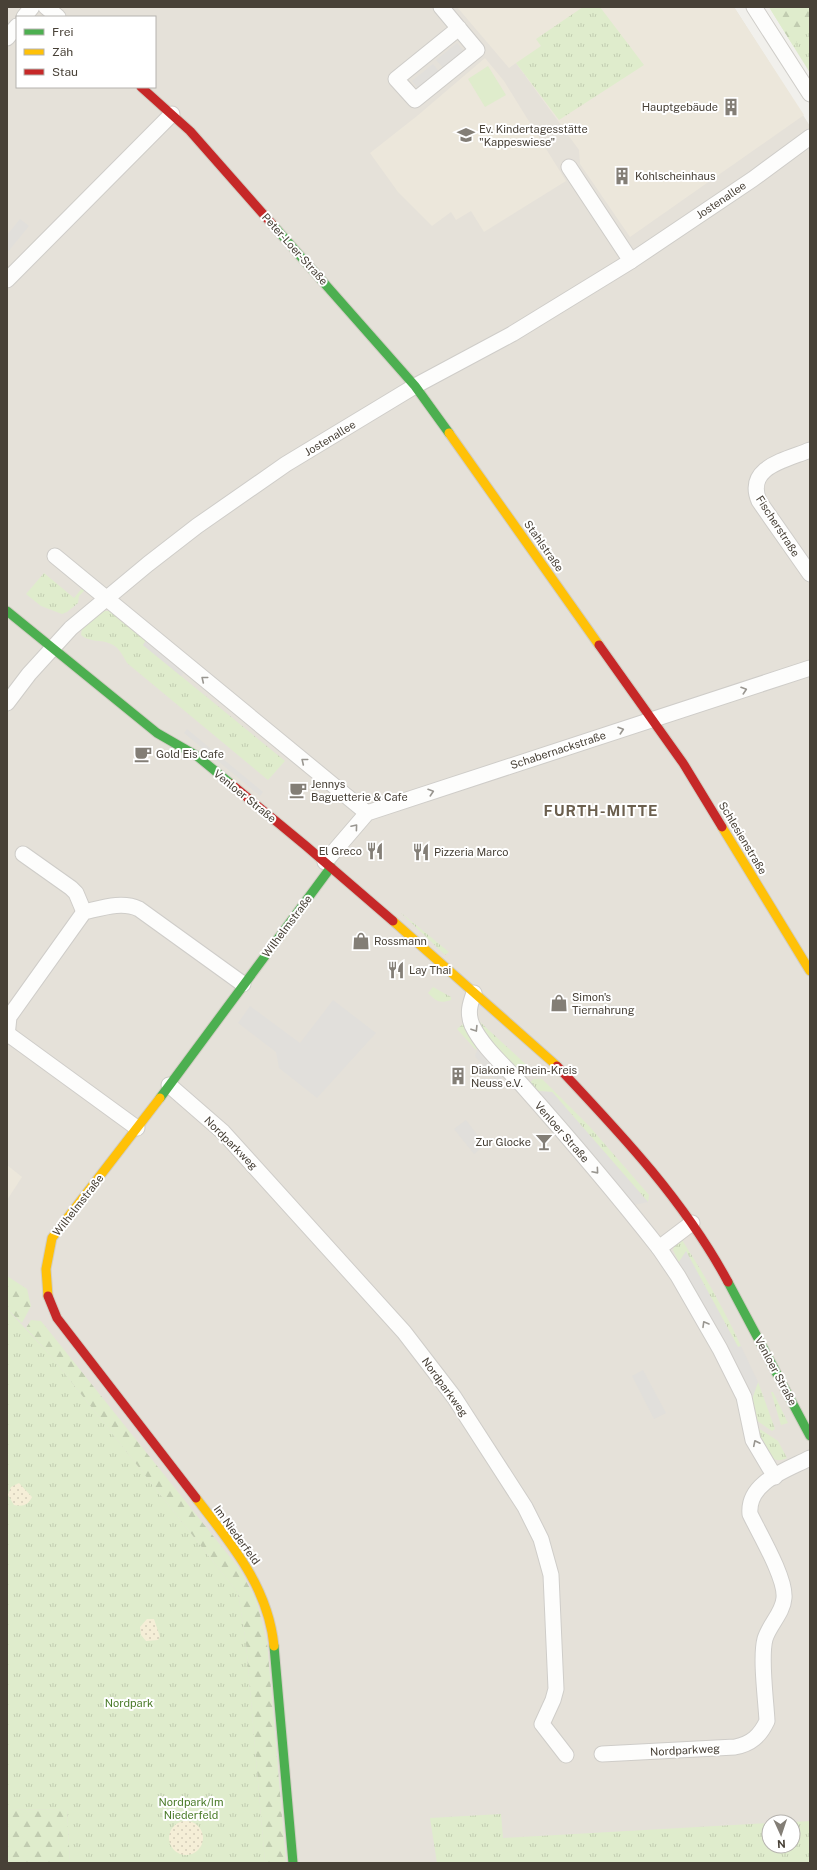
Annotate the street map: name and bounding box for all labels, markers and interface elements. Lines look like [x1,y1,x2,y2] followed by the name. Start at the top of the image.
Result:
[16,16,156,88] legend
[52,25,74,39] text: Frei
[52,45,73,59] text: Zäh
[52,65,78,79] text: Stau
[721,97,741,117] building icon: Hauptgebäude
[642,101,718,113] place label: Hauptgebäude
[479,123,588,148] place label: Ev. Kindertagesstätte "Kappeswiese"
[456,125,476,145] school or university icon: Ev. Kindertagesstätte "Kappeswiese"
[612,166,632,186] building icon: Kohlscheinhaus
[635,170,716,182] place label: Kohlscheinhaus
[694,179,748,221] street label: Jostenallee
[260,211,330,287] street label: Peter-Loer-Straße
[302,418,358,458] street label: Jostenallee
[754,493,802,559] street label: Fischerstraße
[522,518,566,574] street label: Stahlstraße
[201,677,208,684] one-way arrow
[741,686,748,694] one-way arrow
[617,726,624,734] one-way arrow
[509,729,607,771] street label: Schabernackstraße
[133,744,153,764] cafe icon: Gold Eis Cafe
[156,748,224,760] place label: Gold Eis Cafe
[302,759,309,766] one-way arrow
[212,767,278,825] street label: Venloer Straße
[311,778,408,803] place label: Jennys Baguetterie & Cafe
[288,780,308,800] cafe icon: Jennys Baguetterie & Cafe
[427,788,434,797] one-way arrow
[717,800,769,876] street label: Schlesienstraße
[544,802,658,819] district label: FURTH-MITTE
[351,824,358,831] one-way arrow
[365,841,385,861] restaurant icon: El Greco
[411,842,431,862] restaurant icon: Pizzeria Marco
[319,845,362,857] place label: El Greco
[434,846,509,858] place label: Pizzeria Marco
[260,893,314,959] street label: Wilhelmstraße
[351,931,371,951] shop icon: Rossmann
[374,935,427,947] place label: Rossmann
[386,960,406,980] restaurant icon: Lay Thai
[409,964,451,976] place label: Lay Thai
[572,991,635,1016] place label: Simon's Tiernahrung
[549,993,569,1013] shop icon: Simon's Tiernahrung
[471,1025,478,1032] one-way arrow
[471,1064,577,1089] place label: Diakonie Rhein-Kreis Neuss e.V.
[448,1066,468,1086] building icon: Diakonie Rhein-Kreis Neuss e.V.
[532,1099,592,1165] street label: Venloer Straße
[202,1114,260,1172] street label: Nordparkweg
[534,1132,554,1152] bar icon: Zur Glocke
[475,1136,531,1148] place label: Zur Glocke
[591,1166,598,1173] one-way arrow
[50,1172,106,1238] street label: Wilhelmstraße
[703,1321,710,1328] one-way arrow
[753,1335,799,1407] street label: Venloer Straße
[420,1355,471,1419] street label: Nordparkweg
[753,1440,761,1447] one-way arrow
[212,1503,262,1567] street label: Im Niederfeld
[105,1697,153,1709] park label: Nordpark
[650,1742,720,1758] street label: Nordparkweg
[159,1796,223,1821] park label: Nordpark/Im Niederfeld
[761,1814,801,1854] north arrow
[777,1838,786,1850] text: N

